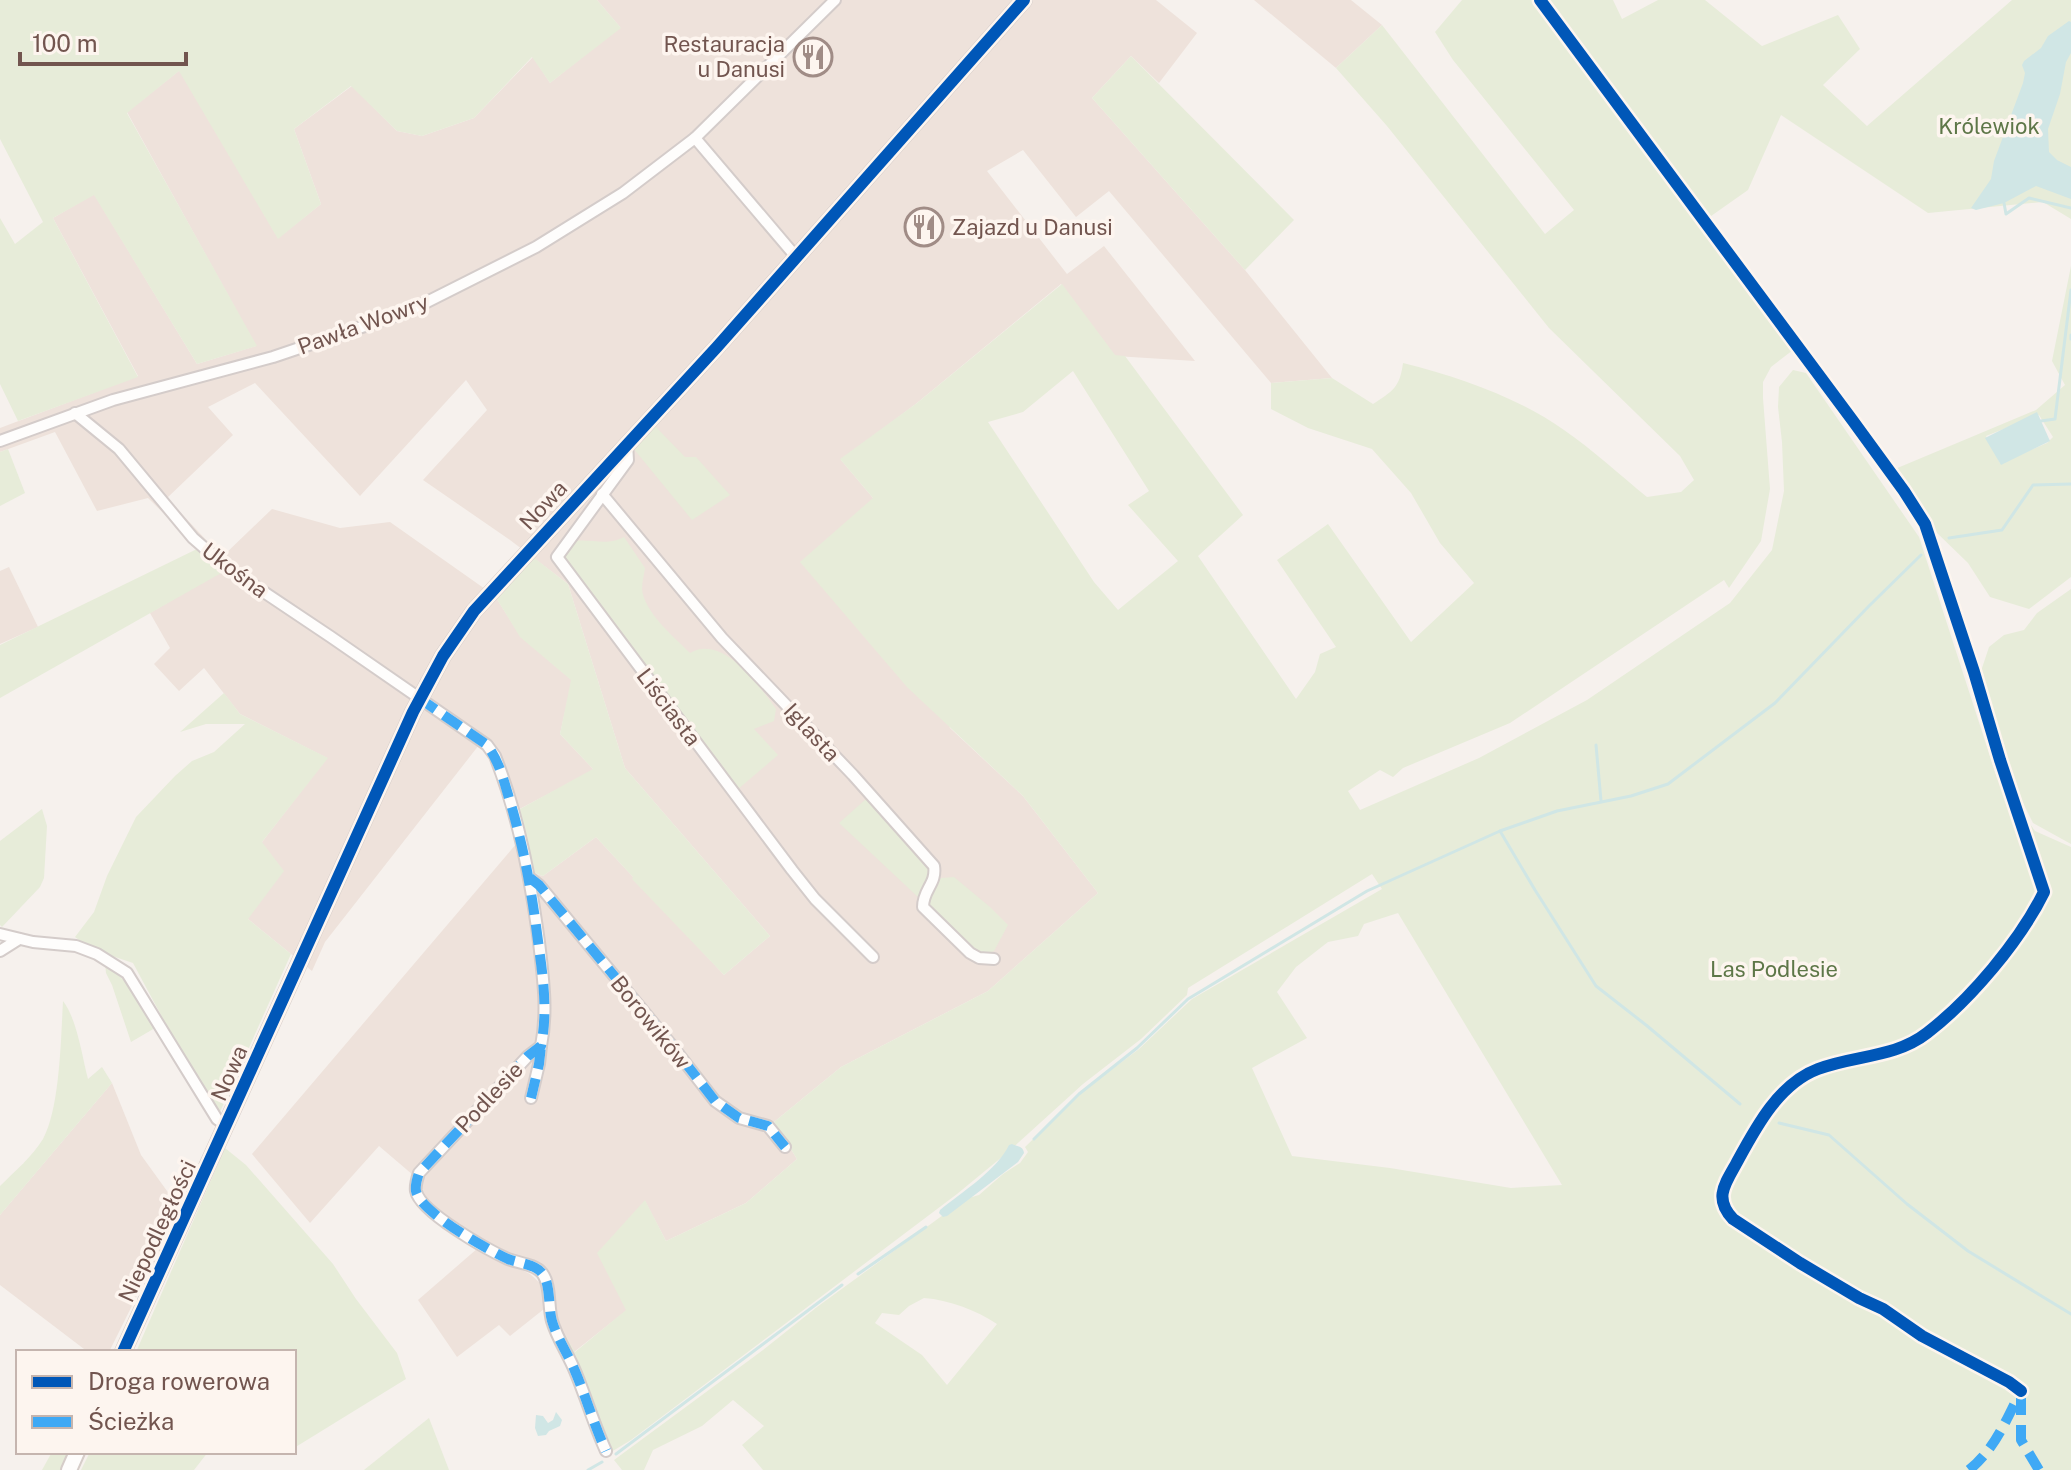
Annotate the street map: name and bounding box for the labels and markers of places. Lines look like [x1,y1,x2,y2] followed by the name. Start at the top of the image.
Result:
[663,31,785,82] place label: Restauracja u Danusi
[792,36,834,78] restaurant icon: Restauracja u Danusi
[903,206,945,248] restaurant icon: Zajazd u Danusi
[952,214,1113,240] place label: Zajazd u Danusi

